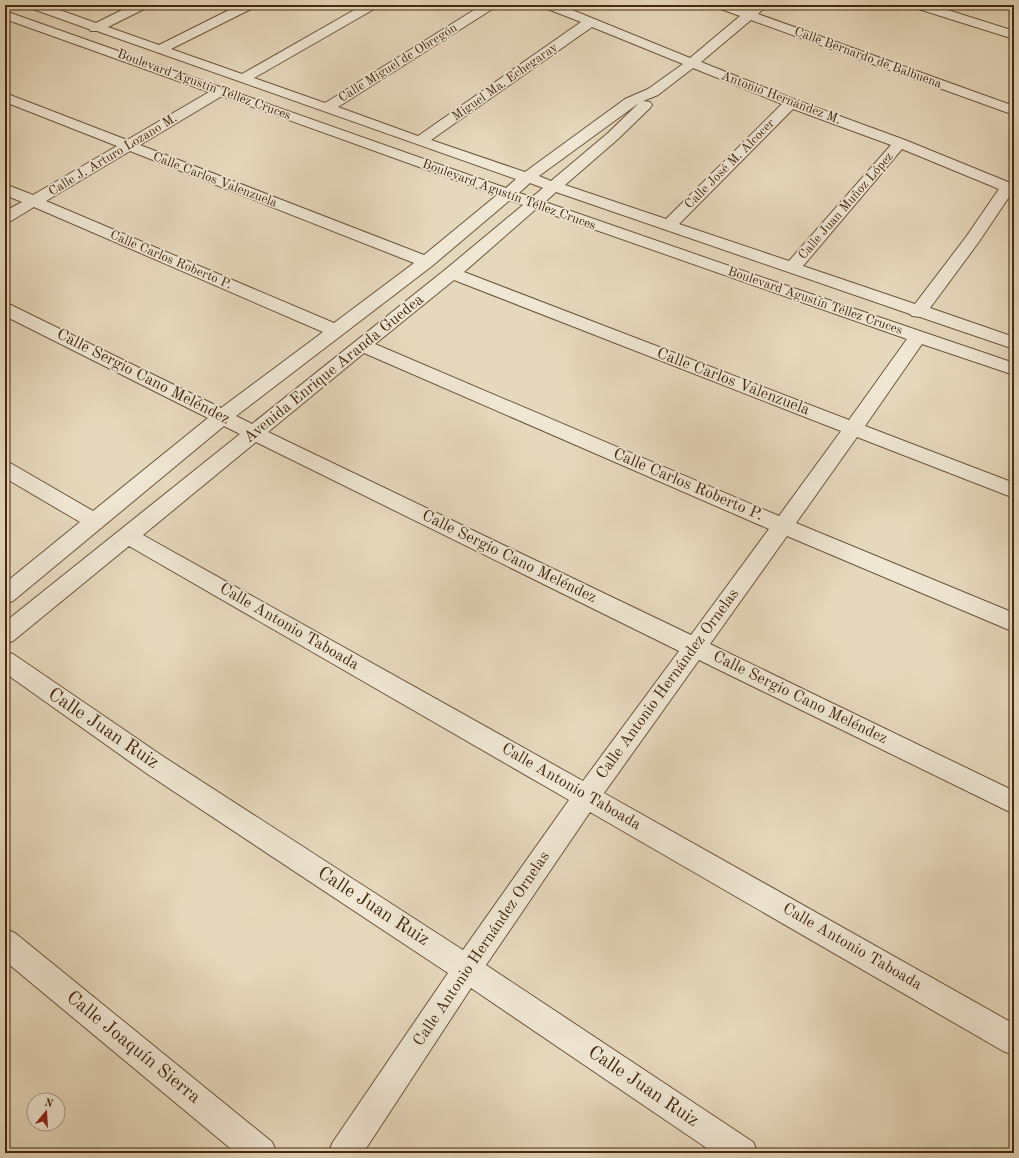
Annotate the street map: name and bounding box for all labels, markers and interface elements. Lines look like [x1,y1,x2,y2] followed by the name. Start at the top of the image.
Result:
[336,21,460,105] street label: Calle Miguel de Obregón
[792,25,944,91] street label: Calle Bernardo de Balbuena
[450,41,560,123] street label: Miguel Ma. Echegaray
[115,47,293,123] street label: Boulevard Agustín Téllez Cruces
[719,69,843,127] street label: Antonio Hernández M.
[47,112,179,198] street label: Calle J. Arturo Lozano M.
[683,116,778,211] street label: Calle José M. Alcocer
[151,150,279,210] street label: Calle Carlos Valenzuela
[796,150,896,262] street label: Calle Juan Muñoz López
[420,157,598,233] street label: Boulevard Agustín Téllez Cruces
[108,228,234,292] street label: Calle Carlos Roberto P.
[726,265,904,337] street label: Boulevard Agustín Téllez Cruces
[241,292,427,446] street label: Avenida Enrique Aranda Guedea
[54,326,232,428] street label: Calle Sergio Cano Meléndez
[654,345,812,419] street label: Calle Carlos Valenzuela
[611,446,765,524] street label: Calle Carlos Roberto P.
[419,508,599,606] street label: Calle Sergio Cano Meléndez
[217,581,361,673] street label: Calle Antonio Taboada
[594,586,742,782] street label: Calle Antonio Hernández Ornelas
[710,649,890,747] street label: Calle Sergio Cano Meléndez
[44,685,162,773] street label: Calle Juan Ruiz
[499,741,643,833] street label: Calle Antonio Taboada
[411,849,553,1049] street label: Calle Antonio Hernández Ornelas
[314,864,432,950] street label: Calle Juan Ruiz
[780,901,924,993] street label: Calle Antonio Taboada
[62,988,204,1108] street label: Calle Joaquín Sierra
[584,1043,702,1131] street label: Calle Juan Ruiz
[26,1092,66,1132] north arrow
[43,1097,55,1111] text: N

